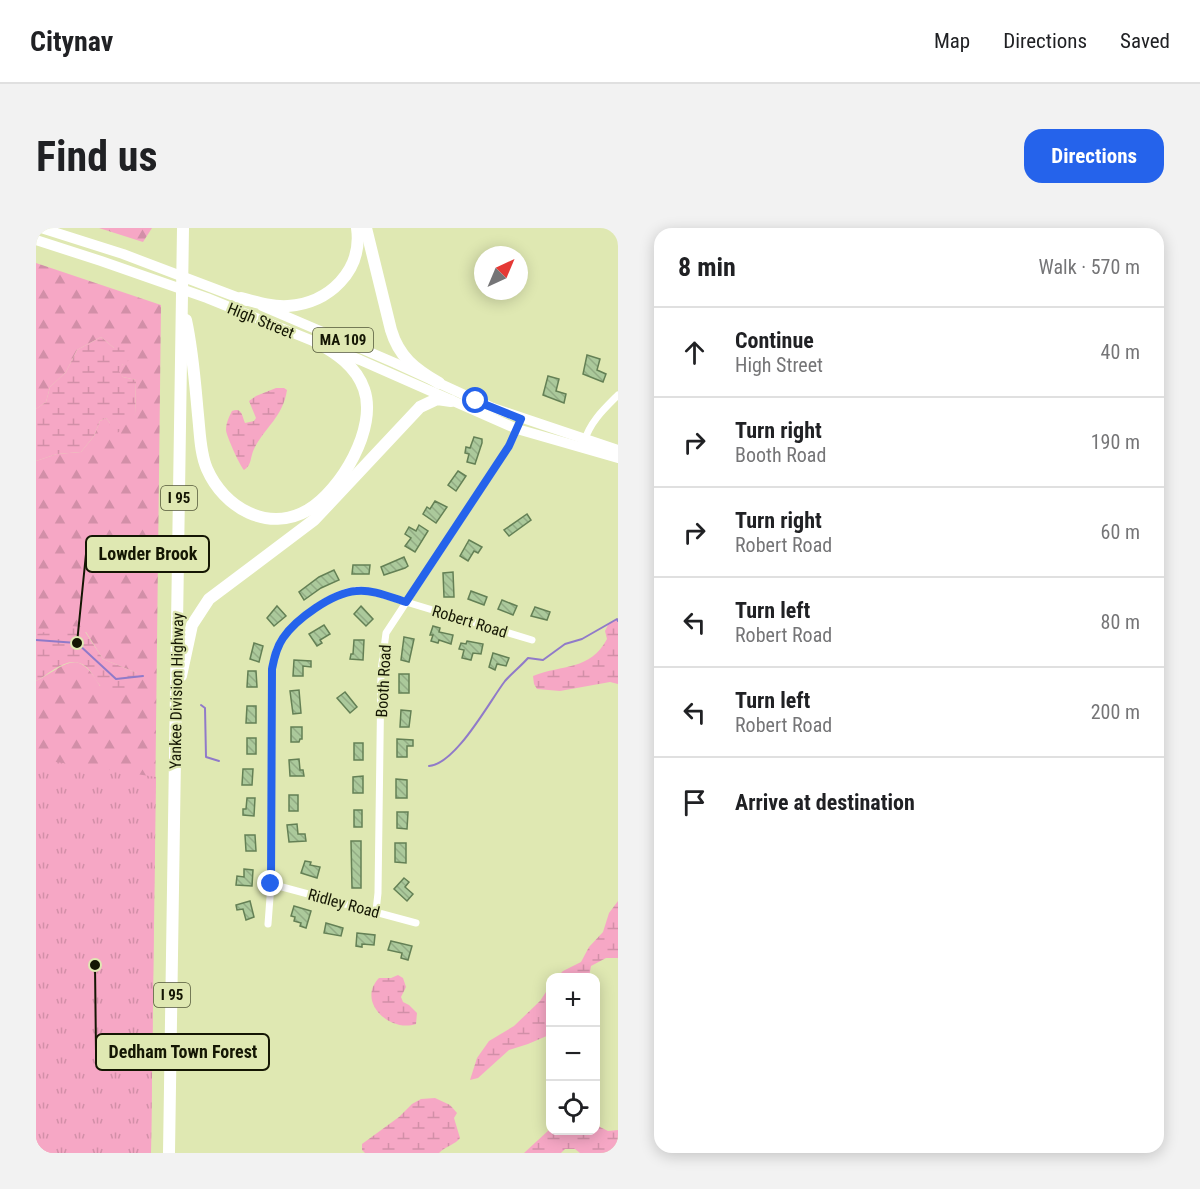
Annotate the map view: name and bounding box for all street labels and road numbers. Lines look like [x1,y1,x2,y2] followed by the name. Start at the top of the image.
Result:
[225,298,297,343] street label: High Street
[313,328,373,352] road number: MA 109
[161,486,197,510] road number: I 95
[430,601,510,642] street label: Robert Road
[166,612,187,769] street label: Yankee Division Highway
[372,644,395,718] street label: Booth Road
[306,885,382,922] street label: Ridley Road
[154,983,190,1007] road number: I 95

